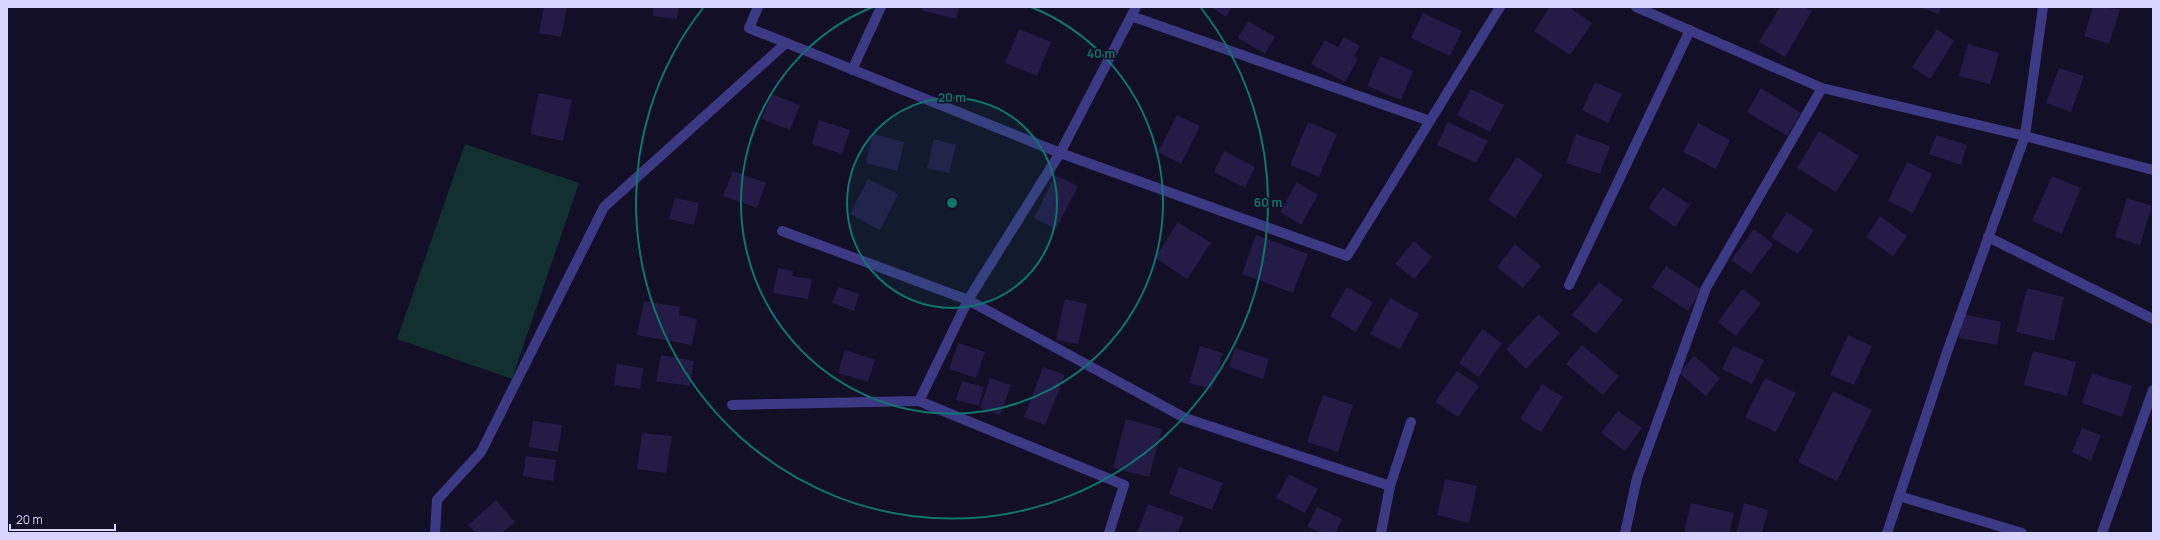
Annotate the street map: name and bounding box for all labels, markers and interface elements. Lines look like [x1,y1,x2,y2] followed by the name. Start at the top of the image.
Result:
[1087,45,1115,62] text: 40 m
[938,89,966,106] text: 20 m
[1254,194,1282,211] text: 60 m
[945,196,959,210] centre of rings
[10,506,115,532] scale bar
[16,511,43,528] text: 20 m

